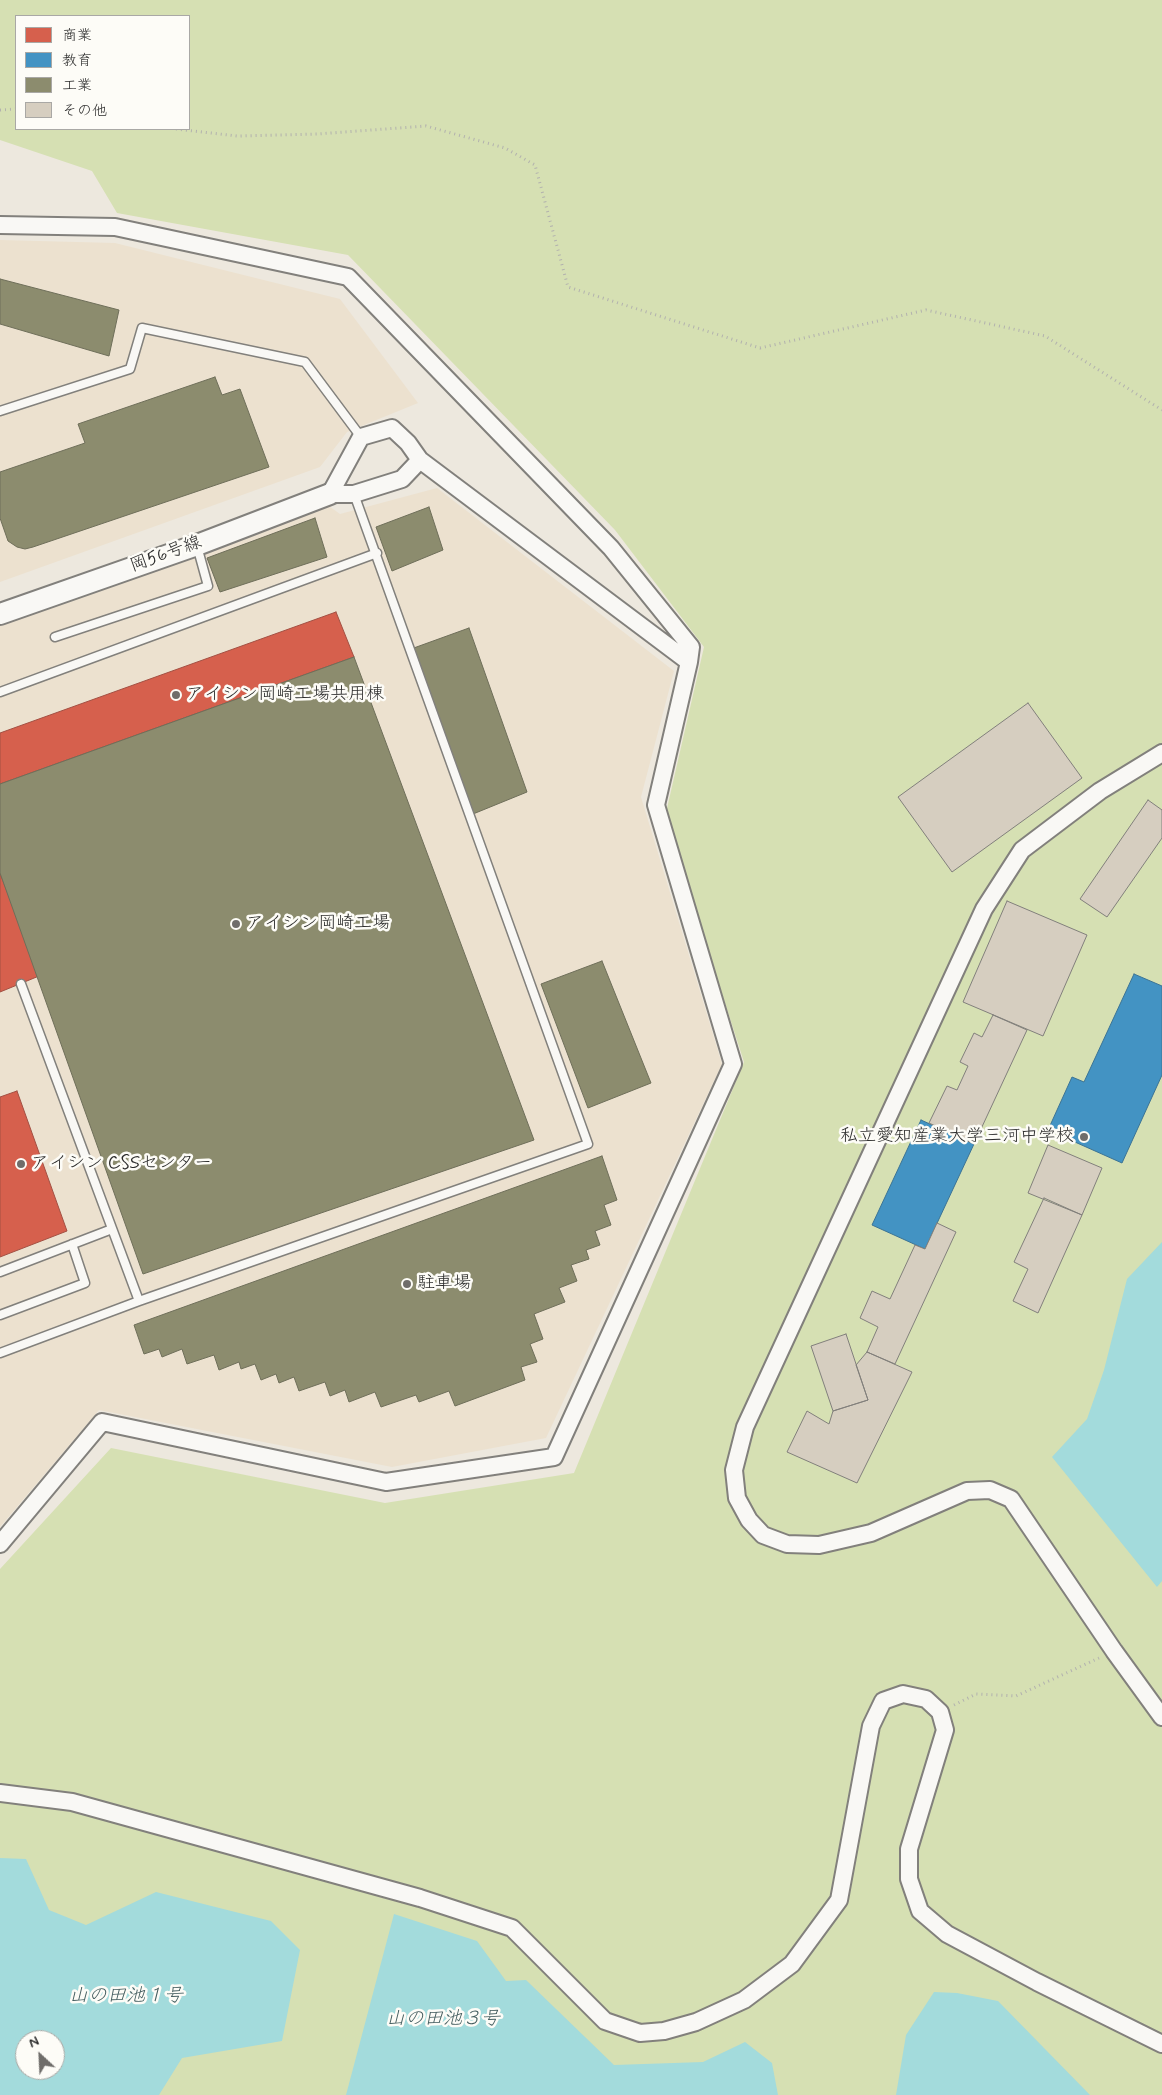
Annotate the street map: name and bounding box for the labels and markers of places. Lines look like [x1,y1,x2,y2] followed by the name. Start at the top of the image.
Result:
[186,684,384,706] place label: アイシン岡崎工場共用棟
[170,689,182,701] marker: アイシン岡崎工場共用棟
[246,913,390,935] place label: アイシン岡崎工場
[230,918,242,930] marker: アイシン岡崎工場
[840,1126,1074,1148] place label: 私立愛知産業大学三河中学校
[1078,1131,1090,1143] marker: 私立愛知産業大学三河中学校
[31,1153,212,1175] place label: アイシン CSSセンター
[15,1158,27,1170] marker: アイシン CSSセンター
[417,1273,471,1295] place label: 駐車場
[401,1278,413,1290] marker: 駐車場

